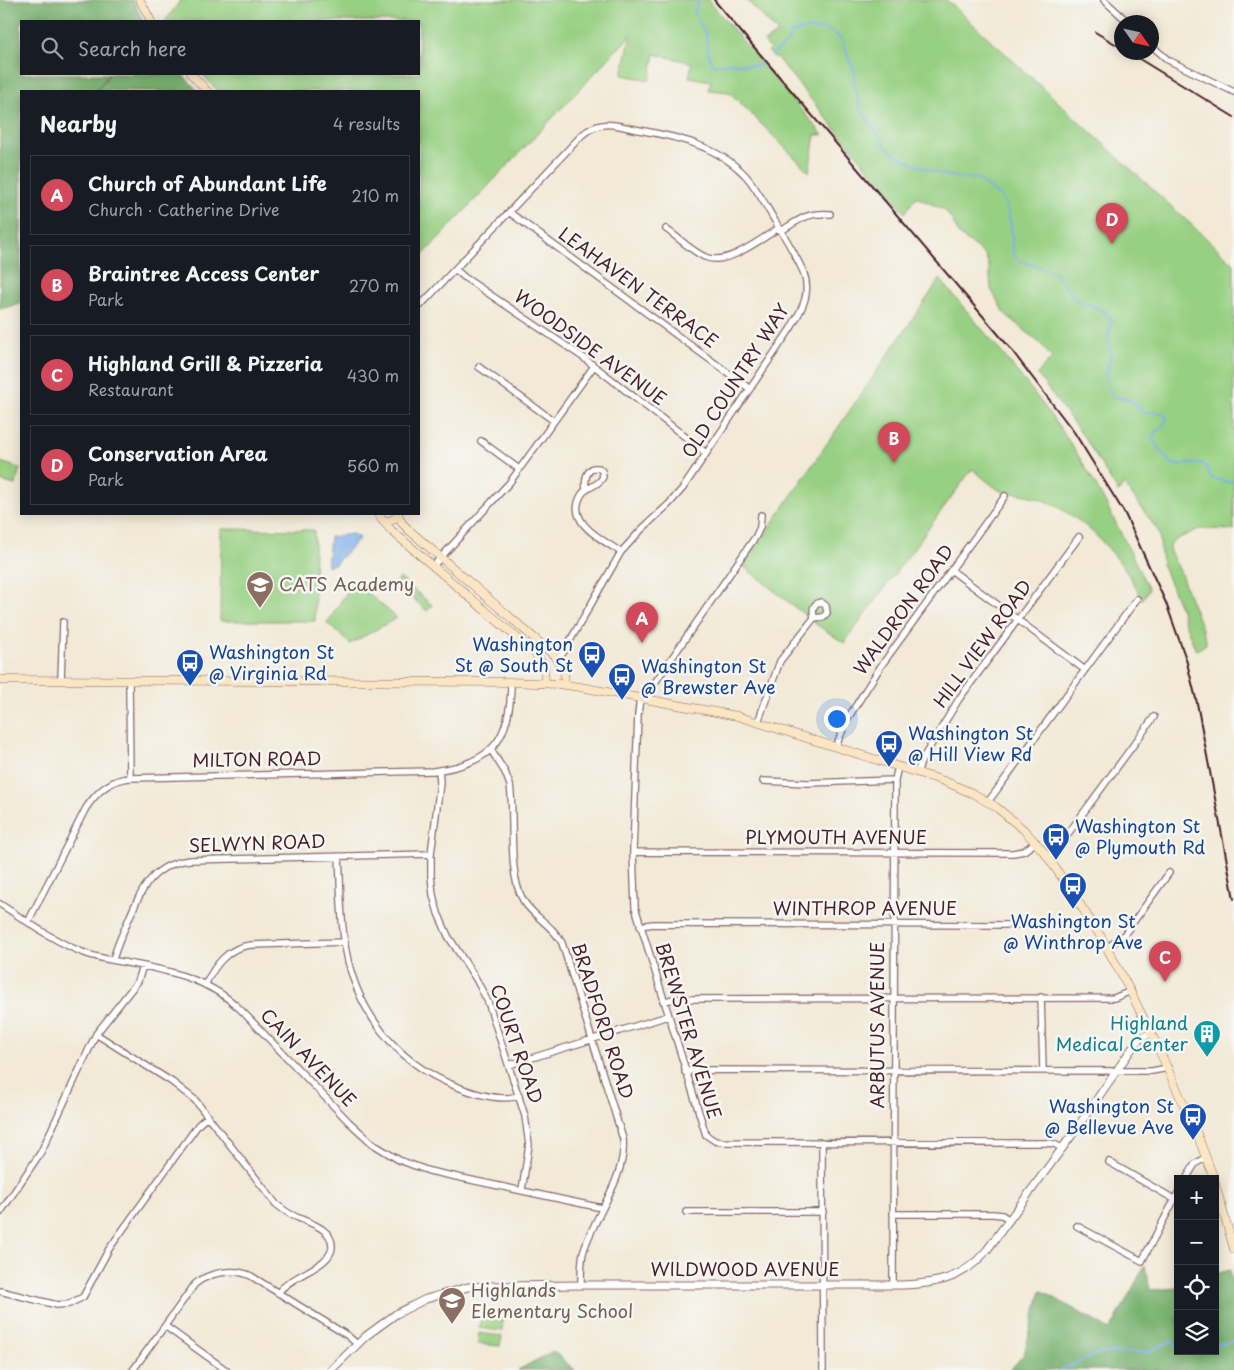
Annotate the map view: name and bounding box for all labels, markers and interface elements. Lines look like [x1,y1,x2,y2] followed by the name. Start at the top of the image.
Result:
[1114,15,1159,60] north arrow
[20,20,420,75] search box
[38,34,66,62] icon: search
[78,34,187,62] text: Search here
[40,107,117,139] text: Nearby
[333,111,400,135] text: 4 results
[88,169,327,197] text: Church of Abundant Life
[51,183,63,207] text: A
[351,183,399,207] text: 210 m
[88,197,280,221] text: Church · Catherine Drive
[1096,203,1128,244] pin: D
[554,220,724,354] street label: LEAHAVEN TERRACE
[88,259,319,287] text: Braintree Access Center
[52,273,62,297] text: B
[349,273,399,297] text: 270 m
[509,282,672,411] street label: WOODSIDE AVENUE
[88,287,124,311] text: Park
[675,298,795,463] street label: OLD COUNTRY WAY
[88,349,323,377] text: Highland Grill & Pizzeria
[51,363,63,387] text: C
[347,363,399,387] text: 430 m
[88,377,174,401] text: Restaurant
[878,422,910,463] pin: B
[88,439,268,467] text: Conservation Area
[51,453,63,477] text: D
[347,453,399,477] text: 560 m
[88,467,124,491] text: Park
[846,538,959,680] street label: WALDRON ROAD
[245,570,275,609] school or university icon: CATS Academy
[279,570,414,597] place label: CATS Academy
[926,573,1038,713] street label: HILL VIEW ROAD
[626,602,658,643] pin: A
[455,630,573,678] place label: Washington St @ South St
[209,638,334,686] place label: Washington St @ Virginia Rd
[577,640,607,679] bus stop icon: Washington St @ South St
[175,648,205,687] bus stop icon: Washington St @ Virginia Rd
[641,652,776,700] place label: Washington St @ Brewster Ave
[607,662,637,701] bus stop icon: Washington St @ Brewster Ave
[824,706,850,732] your location
[908,719,1033,767] place label: Washington St @ Hill View Rd
[874,729,904,768] bus stop icon: Washington St @ Hill View Rd
[192,744,322,773] street label: MILTON ROAD
[1075,812,1205,860] place label: Washington St @ Plymouth Rd
[1041,822,1071,861] bus stop icon: Washington St @ Plymouth Rd
[745,823,927,850] street label: PLYMOUTH AVENUE
[188,827,326,858] street label: SELWYN ROAD
[1058,871,1088,910] bus stop icon: Washington St @ Winthrop Ave
[773,894,957,921] street label: WINTHROP AVENUE
[1003,907,1143,955] place label: Washington St @ Winthrop Ave
[565,939,641,1102] street label: BRADFORD ROAD
[650,939,729,1122] street label: BREWSTER AVENUE
[1149,941,1181,982] pin: C
[863,942,890,1108] street label: ARBUTUS AVENUE
[484,980,550,1107] street label: COURT ROAD
[255,1002,363,1112] street label: CAIN AVENUE
[1056,1009,1189,1057] place label: Highland Medical Center
[1192,1019,1222,1058] building icon: Highland Medical Center
[1045,1092,1174,1140] place label: Washington St @ Bellevue Ave
[1178,1102,1208,1141] bus stop icon: Washington St @ Bellevue Ave
[1174,1175,1219,1355] map controls
[1174,1175,1219,1220] button: +
[1174,1220,1219,1265] button: −
[650,1255,840,1282] street label: WILDWOOD AVENUE
[1174,1265,1219,1310] button: locate
[471,1276,633,1324] place label: Highlands Elementary School
[437,1286,467,1325] school or university icon: Highlands Elementary School
[1174,1310,1219,1355] button: layers

